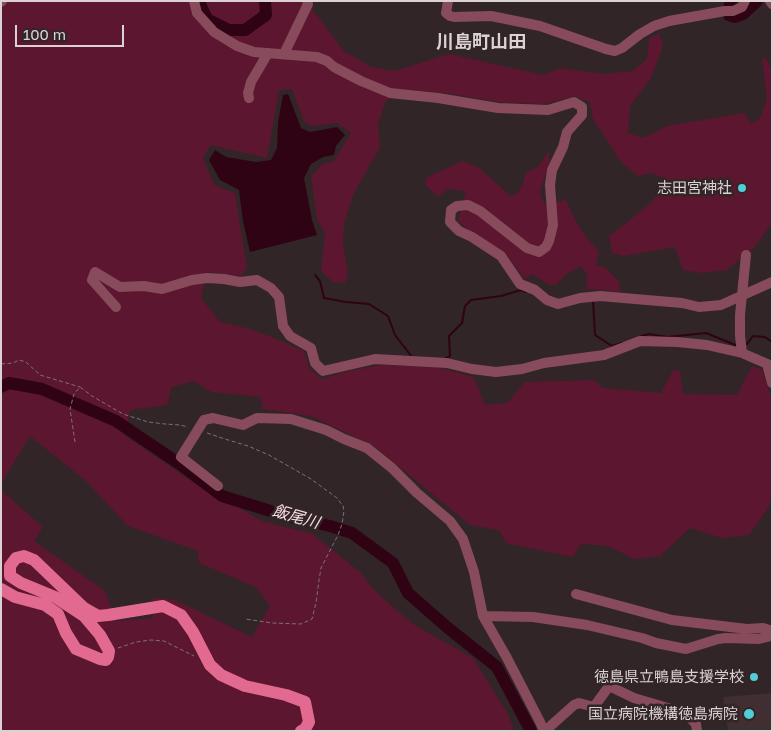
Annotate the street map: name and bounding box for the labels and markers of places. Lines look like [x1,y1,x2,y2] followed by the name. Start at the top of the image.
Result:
[657,179,732,197] place label: 志田宮神社
[736,182,748,194] marker: 志田宮神社
[594,668,744,686] place label: 徳島県立鴨島支援学校
[748,671,760,683] marker: 徳島県立鴨島支援学校
[588,705,738,723] place label: 国立病院機構徳島病院
[742,707,756,721] marker: 国立病院機構徳島病院

